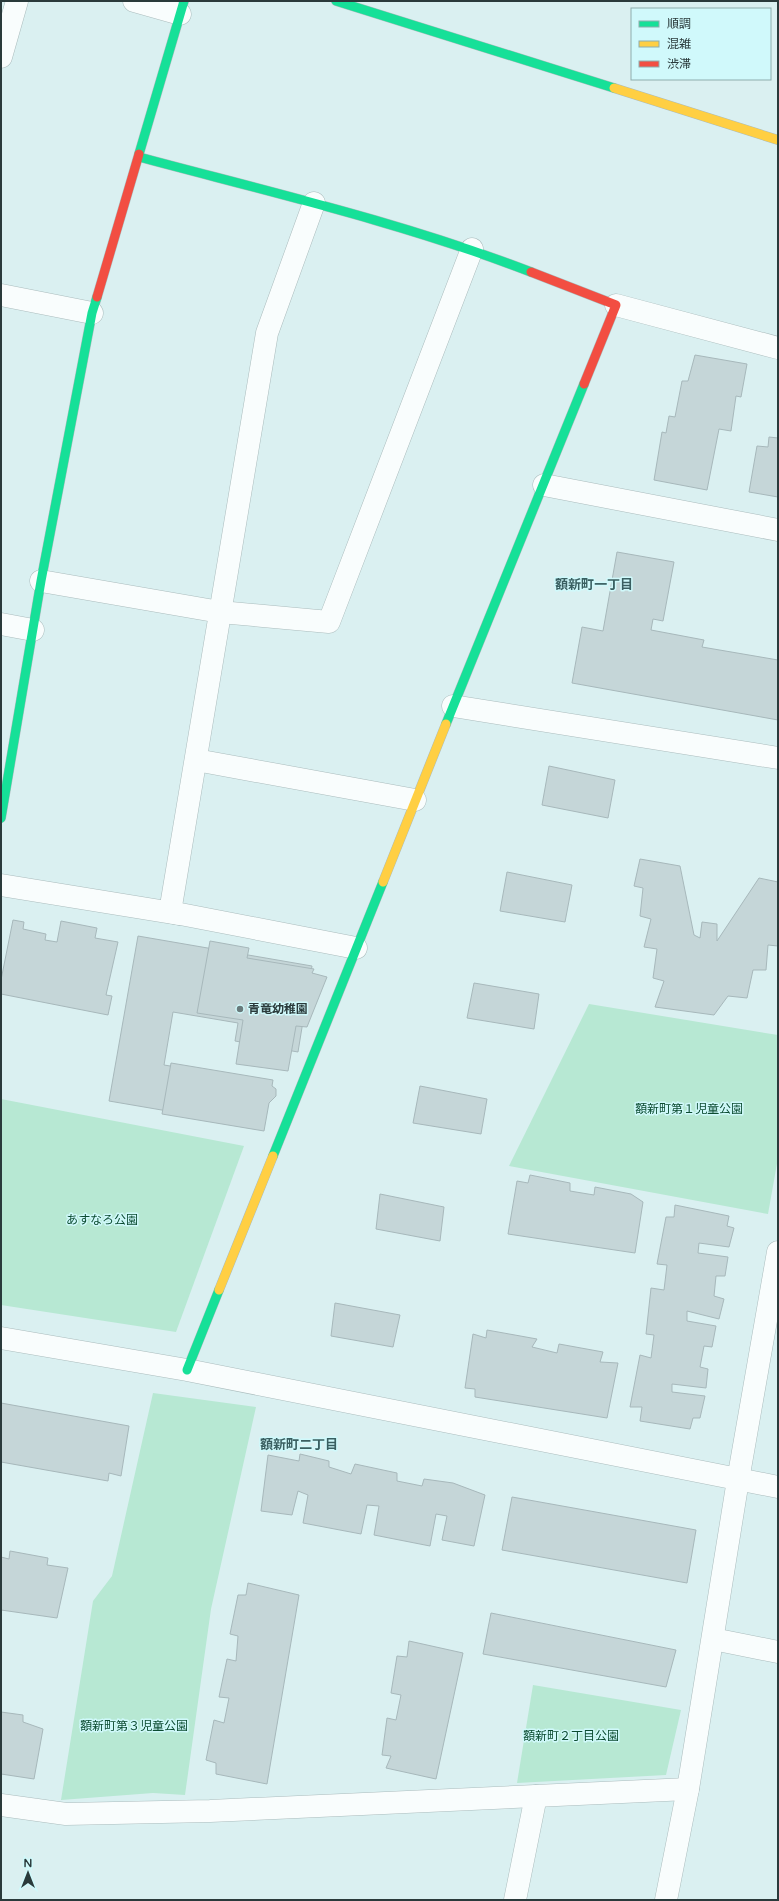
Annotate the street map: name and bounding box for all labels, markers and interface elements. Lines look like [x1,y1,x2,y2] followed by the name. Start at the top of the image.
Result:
[631,8,771,80] legend
[667,17,691,31] text: 順調
[667,37,691,51] text: 混雑
[667,57,691,71] text: 渋滞
[555,577,633,593] district label: 額新町一丁目
[248,1002,308,1016] place label: 青竜幼稚園
[235,1004,245,1014] marker: 青竜幼稚園
[635,1102,743,1116] park label: 額新町第１児童公園
[66,1213,138,1227] park label: あすなろ公園
[260,1437,338,1453] district label: 額新町二丁目
[80,1719,188,1733] park label: 額新町第３児童公園
[523,1729,619,1743] park label: 額新町２丁目公園
[8,1853,48,1893] north arrow
[24,1857,32,1870] text: N

